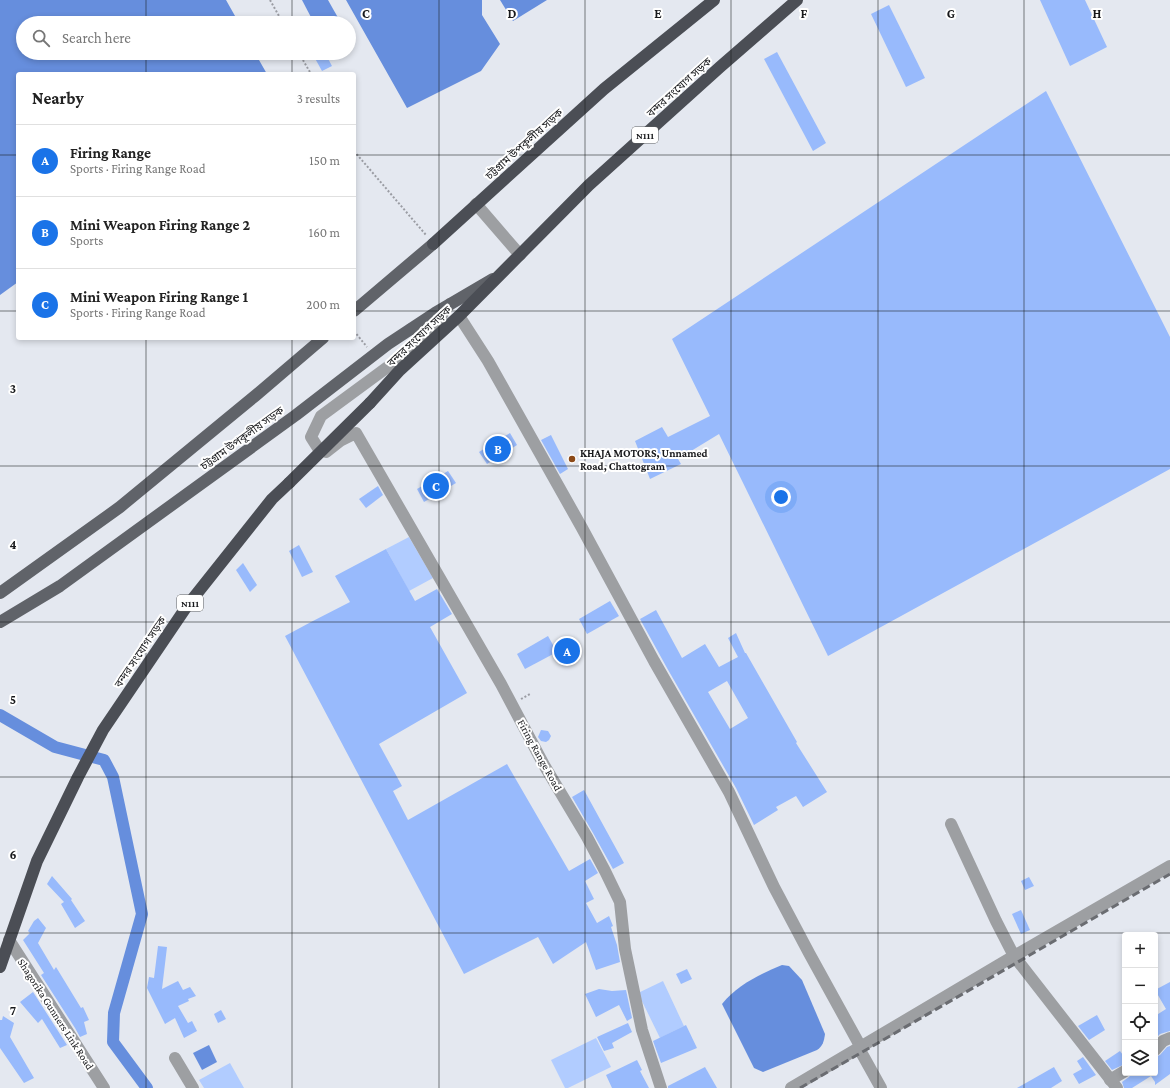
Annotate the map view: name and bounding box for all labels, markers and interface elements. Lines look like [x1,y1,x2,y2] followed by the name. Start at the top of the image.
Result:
[362,6,370,21] text: C
[508,6,517,21] text: D
[654,6,662,21] text: E
[801,6,808,21] text: F
[947,6,955,21] text: G
[1093,6,1102,21] text: H
[16,16,356,60] search box
[30,27,52,49] icon: search
[62,30,131,46] text: Search here
[644,55,714,120] street label: বন্দর সংযোগ সড়ক
[32,89,84,108] text: Nearby
[297,91,340,106] text: 3 results
[482,106,566,183] street label: চট্টগ্রাম উপকূলীয় সড়ক
[632,127,658,143] road number: N111
[70,145,151,161] text: Firing Range
[41,153,49,168] text: A
[309,153,340,168] text: 150 m
[70,161,206,176] text: Sports · Firing Range Road
[70,217,250,233] text: Mini Weapon Firing Range 2
[41,225,49,240] text: B
[309,225,340,240] text: 160 m
[70,233,103,248] text: Sports
[70,289,248,305] text: Mini Weapon Firing Range 1
[41,297,49,312] text: C
[306,297,340,312] text: 200 m
[384,303,453,369] street label: বন্দর সংযোগ সড়ক
[70,305,206,320] text: Sports · Firing Range Road
[10,381,16,396] text: 3
[197,404,286,474] street label: চট্টগ্রাম উপকূলীয় সড়ক
[485,434,511,464] pin: B
[580,447,708,473] place label: KHAJA MOTORS, Unnamed Road, Chattogram
[567,454,577,464] marker: KHAJA MOTORS, Unnamed Road, Chattogram
[423,471,449,501] pin: C
[771,487,791,507] your location
[9,537,17,552] text: 4
[177,595,203,611] road number: N111
[111,614,168,690] street label: বন্দর সংযোগ সড়ক
[554,636,580,666] pin: A
[10,692,16,707] text: 5
[515,717,565,793] street label: Firing Range Road
[9,847,17,862] text: 6
[1122,932,1158,1076] map controls
[1122,932,1158,968] button: +
[15,956,96,1072] street label: Shagorika Gunners Link Road
[1122,968,1158,1004] button: −
[10,1003,16,1018] text: 7
[1122,1004,1158,1040] button: locate
[1122,1040,1158,1076] button: layers

